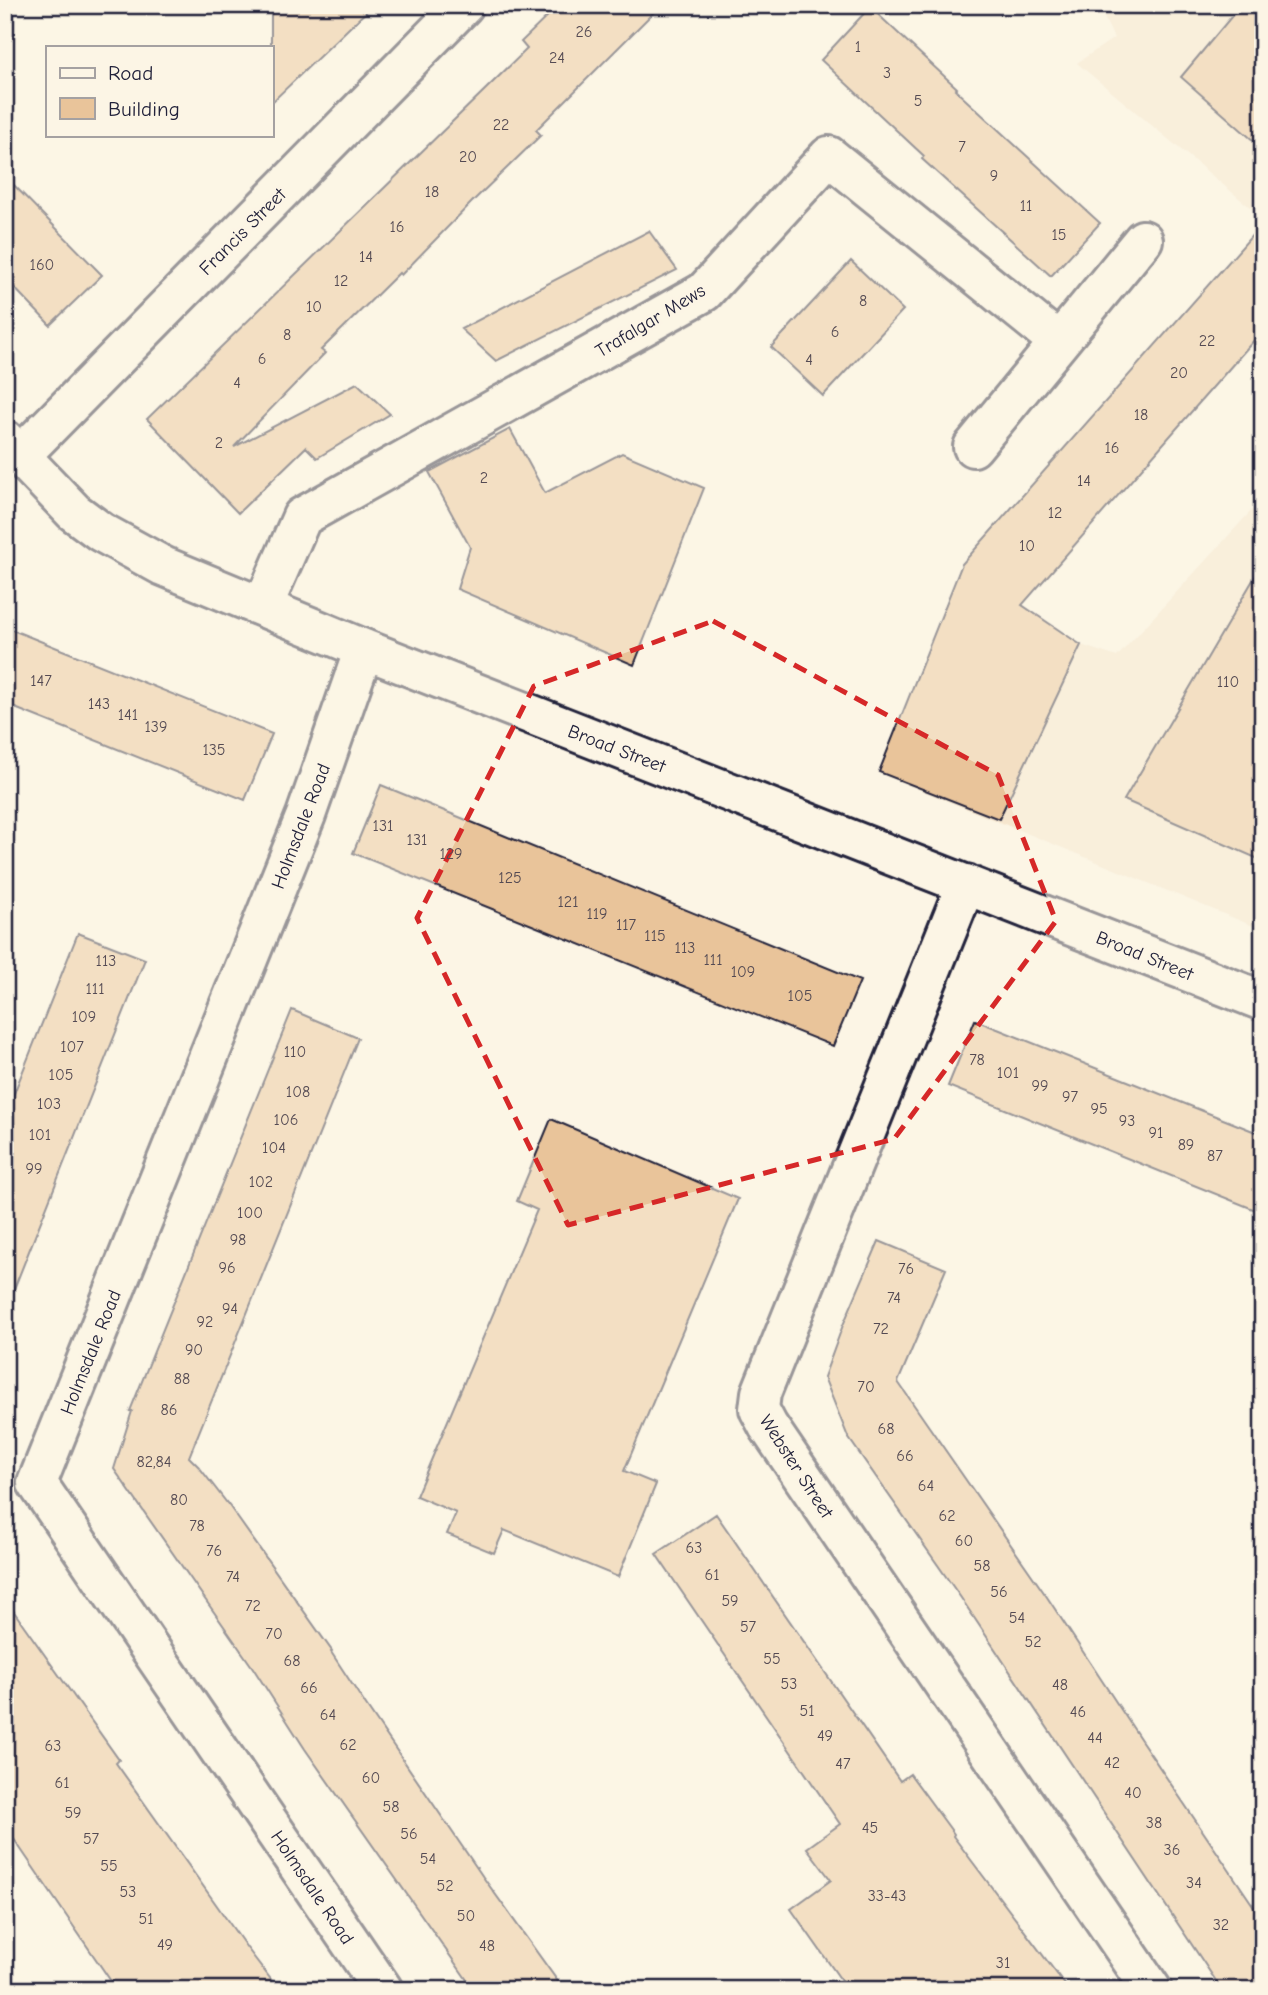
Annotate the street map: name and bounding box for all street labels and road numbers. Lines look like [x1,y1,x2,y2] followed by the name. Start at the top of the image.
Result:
[195,183,291,280] street label: Francis Street
[592,279,710,362] street label: Trafalgar Mews
[565,720,669,778] street label: Broad Street
[267,761,335,892] street label: Holmsdale Road
[1093,926,1197,986] street label: Broad Street
[56,1287,126,1418] street label: Holmsdale Road
[755,1411,838,1523] street label: Webster Street
[266,1827,358,1949] street label: Holmsdale Road

